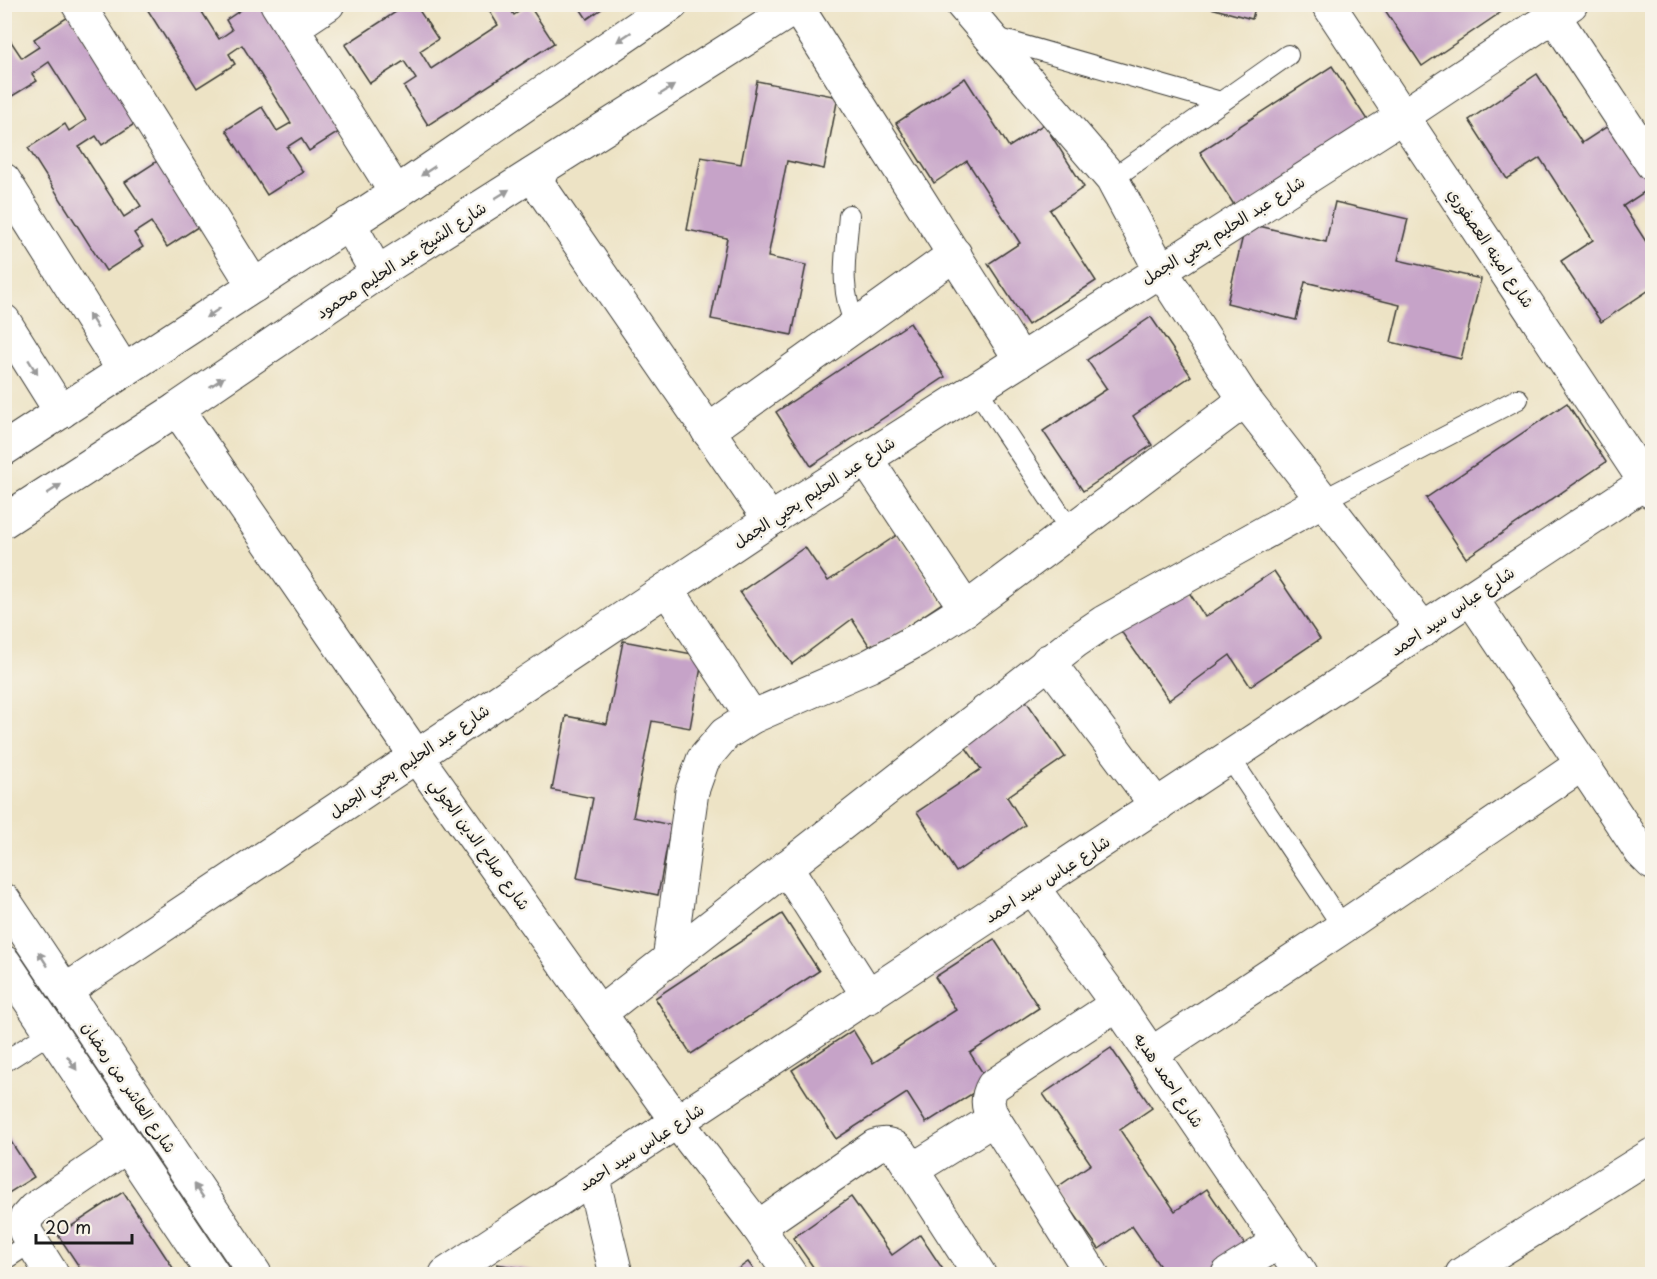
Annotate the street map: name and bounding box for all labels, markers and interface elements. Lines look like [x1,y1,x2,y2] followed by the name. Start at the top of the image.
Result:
[615,32,632,43] one-way arrow
[659,84,675,95] one-way arrow
[420,165,436,176] one-way arrow
[1136,169,1311,293] street label: شارع عبد الحليم يحيي الجمل
[1442,183,1541,313] street label: شارع امينه العصفوري
[494,189,510,200] one-way arrow
[310,195,492,325] street label: شارع الشيخ عبد الحليم محمود
[205,307,221,319] one-way arrow
[88,313,99,329] one-way arrow
[27,358,39,374] one-way arrow
[208,376,224,388] one-way arrow
[728,430,901,556] street label: شارع عبد الحليم يحيي الجمل
[45,483,61,495] one-way arrow
[1384,560,1519,662] street label: شارع عباس سيد احمد
[323,697,496,826] street label: شارع عبد الحليم يحيي الجمل
[421,772,537,917] street label: شارع صلاح الدين الجولي
[979,828,1115,929] street label: شارع عباس سيد احمد
[38,951,49,967] one-way arrow
[76,1016,183,1158] street label: شارع العاشر من رمضان
[1128,1027,1211,1132] street label: شارع احمد هديه
[66,1055,77,1071] one-way arrow
[573,1096,709,1197] street label: شارع عباس سيد احمد
[194,1183,205,1199] one-way arrow
[36,1207,132,1245] scale bar
[45,1213,91,1240] text: 20 m

